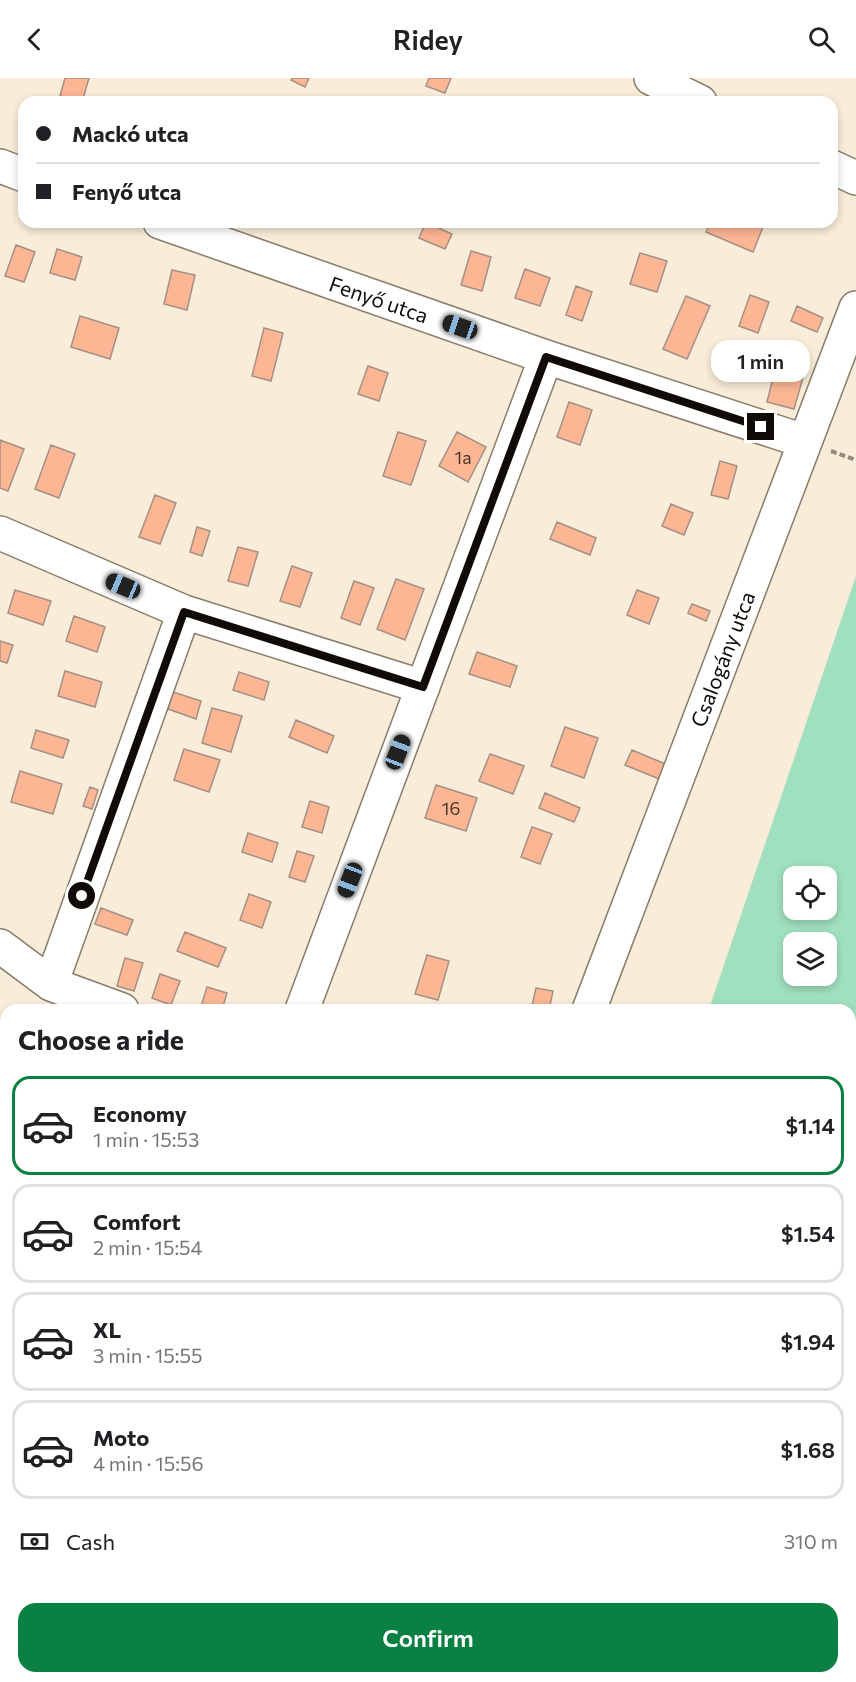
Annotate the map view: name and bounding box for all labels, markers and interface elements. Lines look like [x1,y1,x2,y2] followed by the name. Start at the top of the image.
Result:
[18,23,51,56] icon: back
[393,23,463,56] text: Ridey
[805,23,838,56] icon: search
[72,120,189,147] text: Mackó utca
[72,178,181,205] text: Fenyő utca
[326,270,432,328] street label: Fenyő utca
[440,313,480,341] car
[712,340,810,382] callout: 1 min
[737,349,784,373] text: 1 min
[747,413,774,440] route end
[454,446,472,468] house number: 1a
[103,571,143,601] car
[685,588,759,730] street label: Csalogány utca
[383,732,413,772] car
[442,797,460,819] house number: 16
[335,860,365,900] car
[783,866,837,986] map controls
[783,866,837,920] button: locate
[68,882,95,909] route start
[783,932,837,986] button: layers
[18,1023,184,1056] text: Choose a ride
[21,1099,75,1153] icon: car
[93,1100,187,1127] text: Economy
[786,1112,835,1139] text: $1.14
[93,1127,199,1151] text: 1 min · 15:53
[21,1207,75,1261] icon: car
[93,1208,181,1235] text: Comfort
[781,1220,835,1247] text: $1.54
[93,1235,203,1259] text: 2 min · 15:54
[21,1315,75,1369] icon: car
[93,1316,121,1343] text: XL
[781,1328,835,1355] text: $1.94
[93,1343,202,1367] text: 3 min · 15:55
[21,1423,75,1477] icon: car
[93,1424,149,1451] text: Moto
[780,1436,835,1463] text: $1.68
[93,1451,204,1475] text: 4 min · 15:56
[18,1525,51,1558] icon: cash
[66,1528,115,1555] text: Cash
[784,1529,838,1553] text: 310 m
[18,1603,838,1672] button: Confirm

